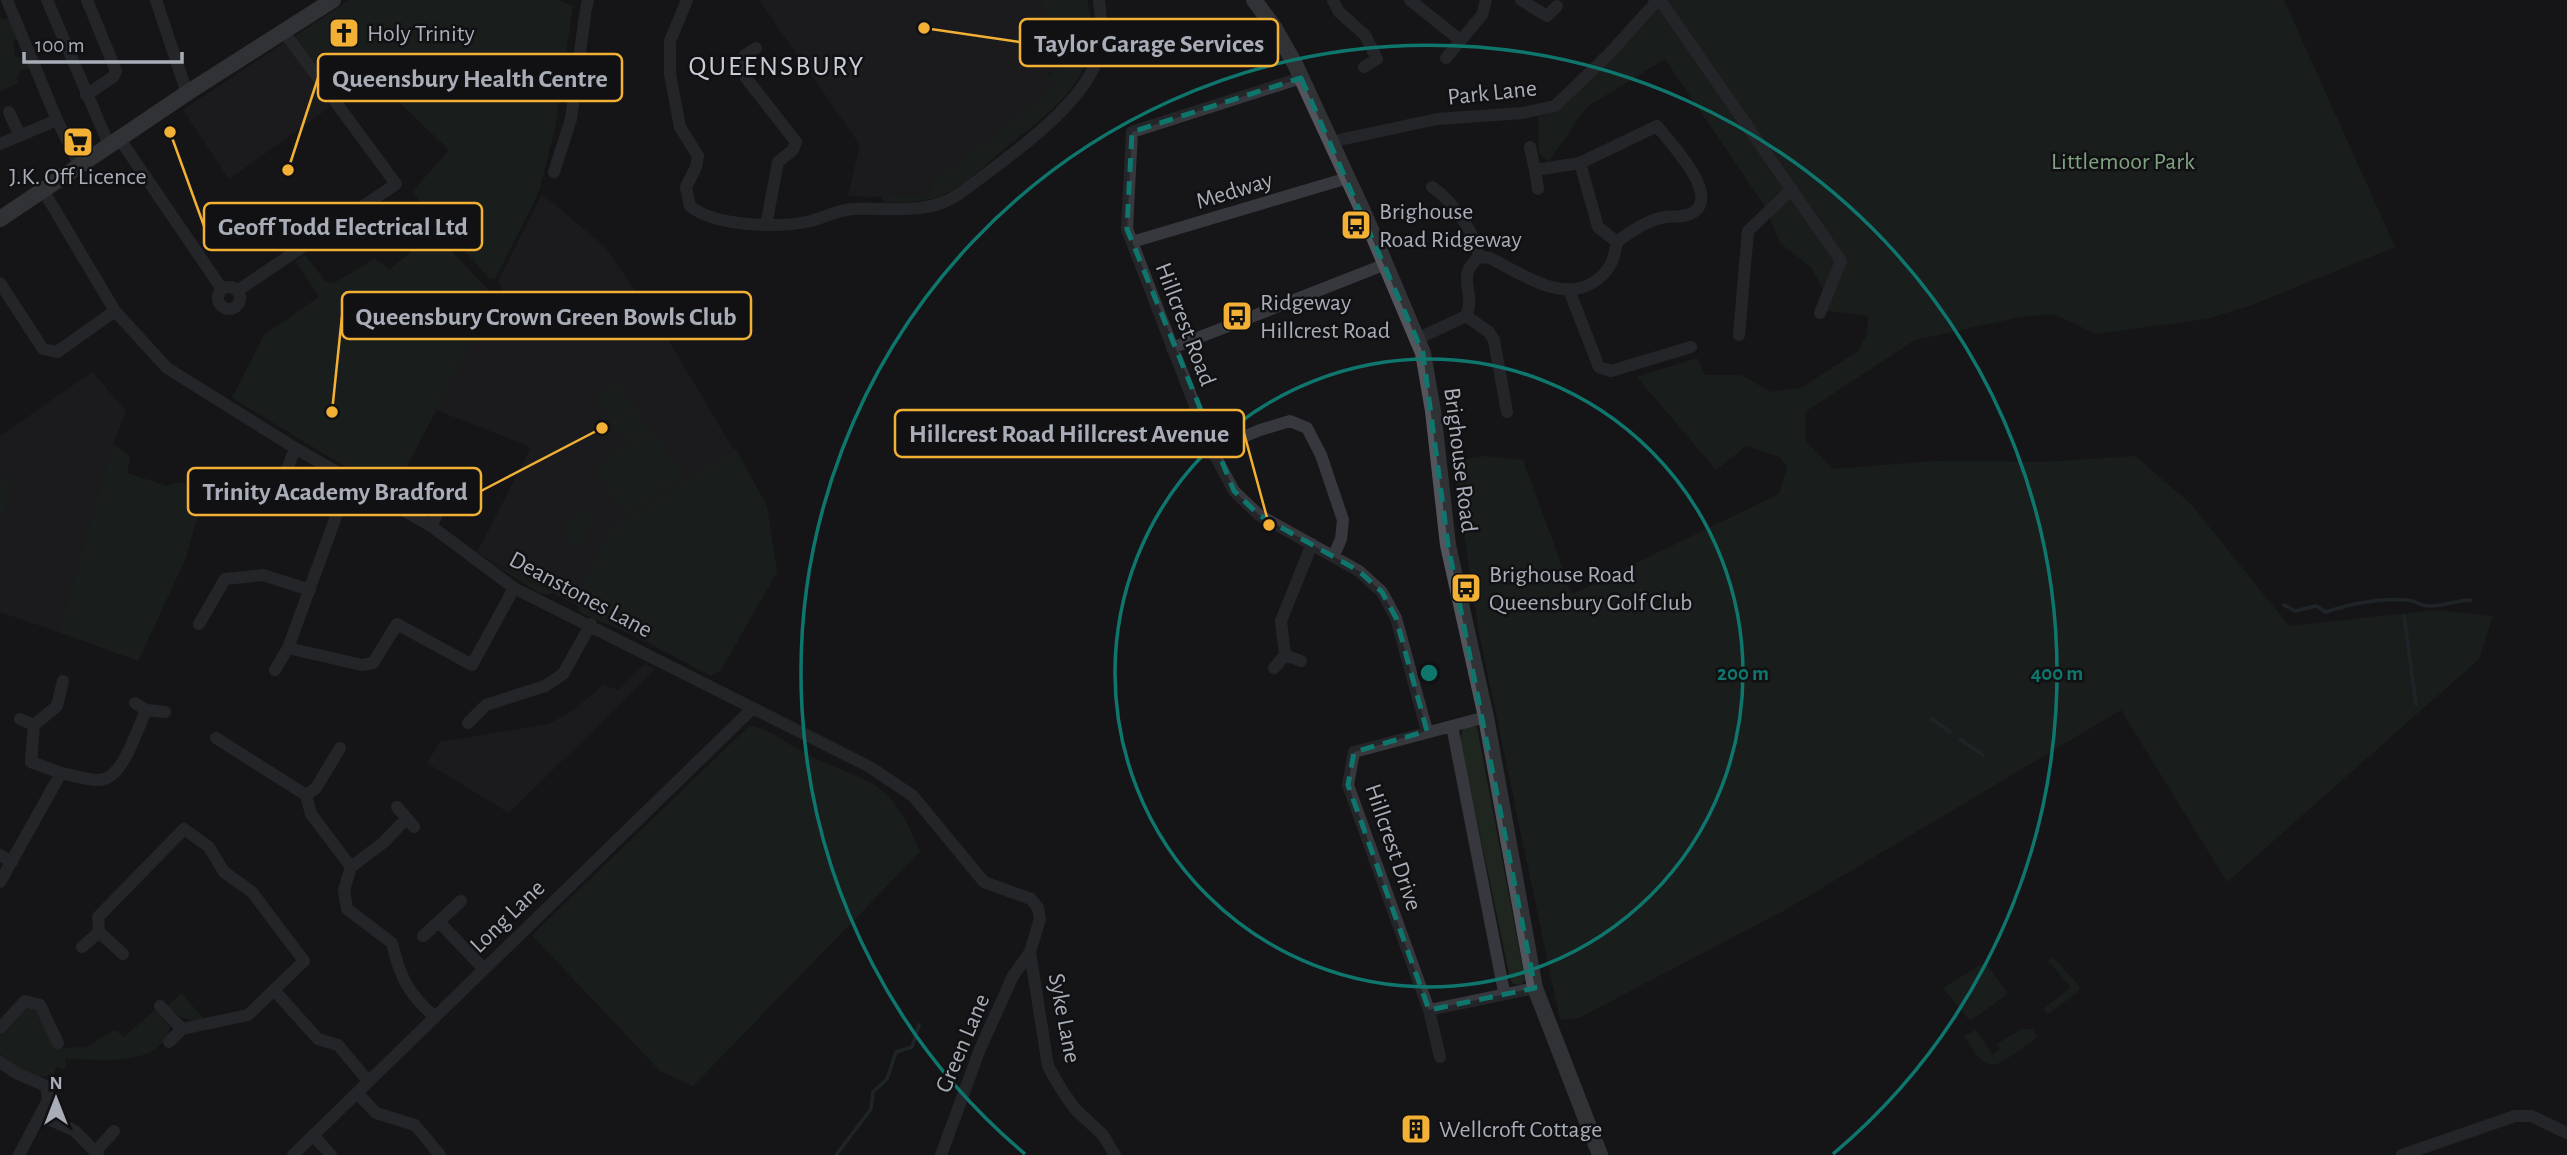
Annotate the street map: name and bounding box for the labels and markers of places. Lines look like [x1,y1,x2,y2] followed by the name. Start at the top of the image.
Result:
[327,16,361,50] church icon: Holy Trinity
[1020,19,1278,66] callout: Taylor Garage Services
[367,22,475,46] place label: Holy Trinity
[318,54,622,101] callout: Queensbury Health Centre
[61,125,95,159] supermarket icon: J.K. Off Licence
[9,165,147,189] place label: J.K. Off Licence
[1379,200,1522,252] place label: Brighouse Road Ridgeway
[204,203,482,250] callout: Geoff Todd Electrical Ltd
[1339,208,1373,242] bus stop icon: Brighouse Road Ridgeway
[1260,291,1390,343] place label: Ridgeway Hillcrest Road
[342,292,751,339] callout: Queensbury Crown Green Bowls Club
[1220,299,1254,333] bus stop icon: Ridgeway Hillcrest Road
[895,410,1244,457] callout: Hillcrest Road Hillcrest Avenue
[188,468,481,515] callout: Trinity Academy Bradford
[1489,563,1692,615] place label: Brighouse Road Queensbury Golf Club
[1449,571,1483,605] bus stop icon: Brighouse Road Queensbury Golf Club
[1417,661,1441,685] centre of rings
[1399,1112,1433,1146] building icon: Wellcroft Cottage
[1439,1118,1602,1142] place label: Wellcroft Cottage

